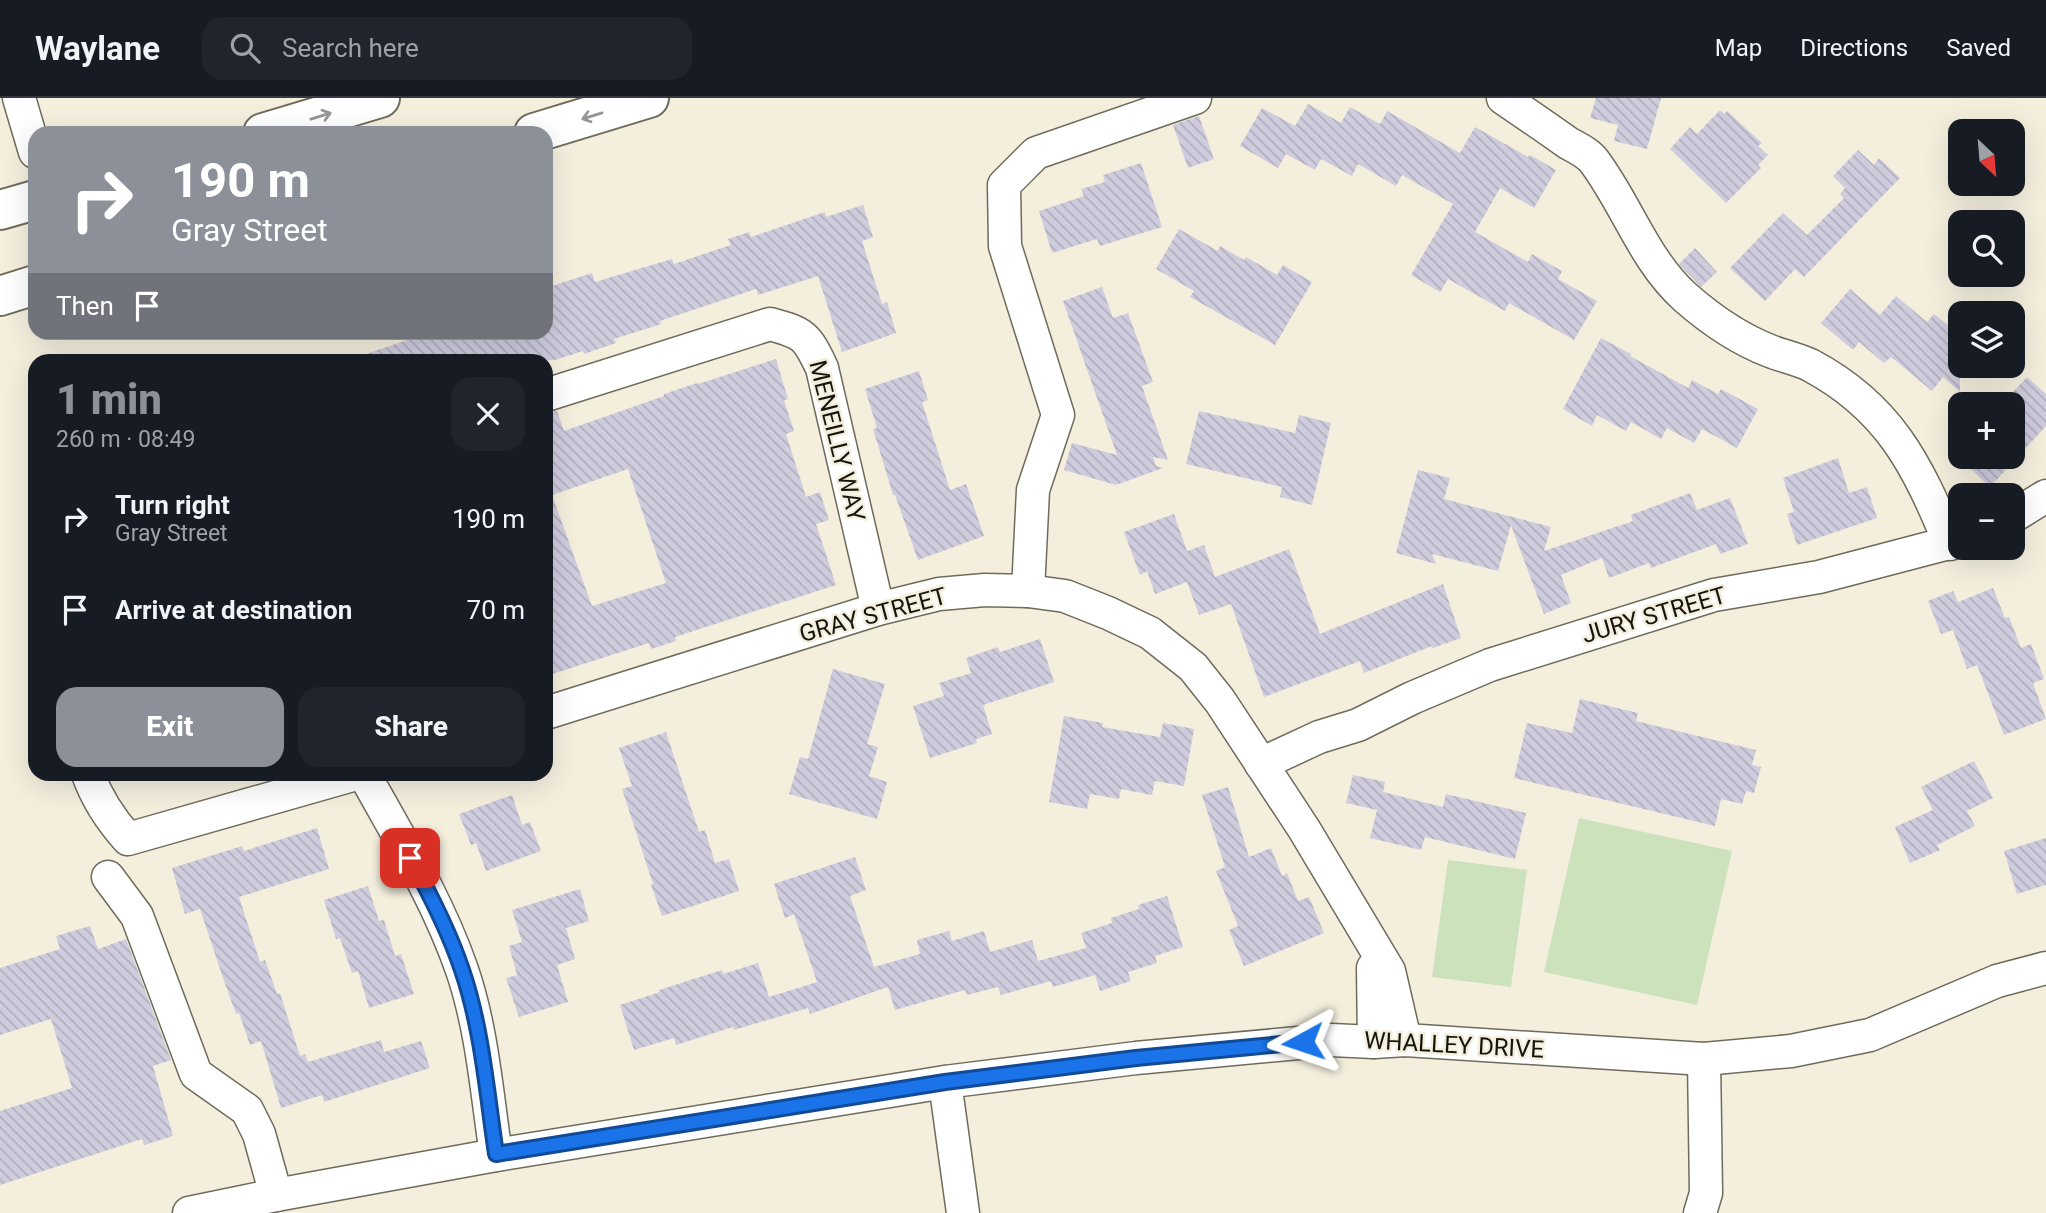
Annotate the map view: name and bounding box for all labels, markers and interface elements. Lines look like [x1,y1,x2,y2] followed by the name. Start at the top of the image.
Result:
[202,17,692,80] search box
[35,29,160,68] text: Waylane
[226,29,264,67] icon: search
[282,33,419,63] text: Search here
[1715,34,1762,62] text: Map
[1800,34,1908,62] text: Directions
[1946,34,2011,62] text: Saved
[310,108,332,121] one-way arrow
[581,110,603,123] one-way arrow
[1948,119,2025,196] north arrow
[1948,119,2025,560] map controls
[171,152,310,209] text: 190 m
[56,154,147,245] icon: right
[1948,210,2025,287] button: search
[171,211,328,249] text: Gray Street
[128,287,166,325] icon: arrive
[56,291,114,321] text: Then
[1948,301,2025,378] button: layers
[803,358,871,525] street label: MENEILLY WAY
[56,375,162,424] text: 1 min
[451,377,525,451] button: close
[1948,392,2025,469] button: +
[56,426,195,453] text: 260 m · 08:49
[1948,483,2025,560] button: −
[115,490,230,520] text: Turn right
[56,500,94,538] icon: right
[452,504,525,534] text: 190 m
[115,520,228,547] text: Gray Street
[1579,581,1729,649] street label: JURY STREET
[796,582,950,648] street label: GRAY STREET
[56,591,94,629] icon: arrive
[115,595,352,625] text: Arrive at destination
[467,595,525,625] text: 70 m
[56,687,284,767] button: Exit
[298,687,525,767] button: Share
[380,828,440,888] pin
[391,839,429,877] icon: arrive
[1266,1005,1340,1079] position arrow
[1363,1026,1545,1064] street label: WHALLEY DRIVE

